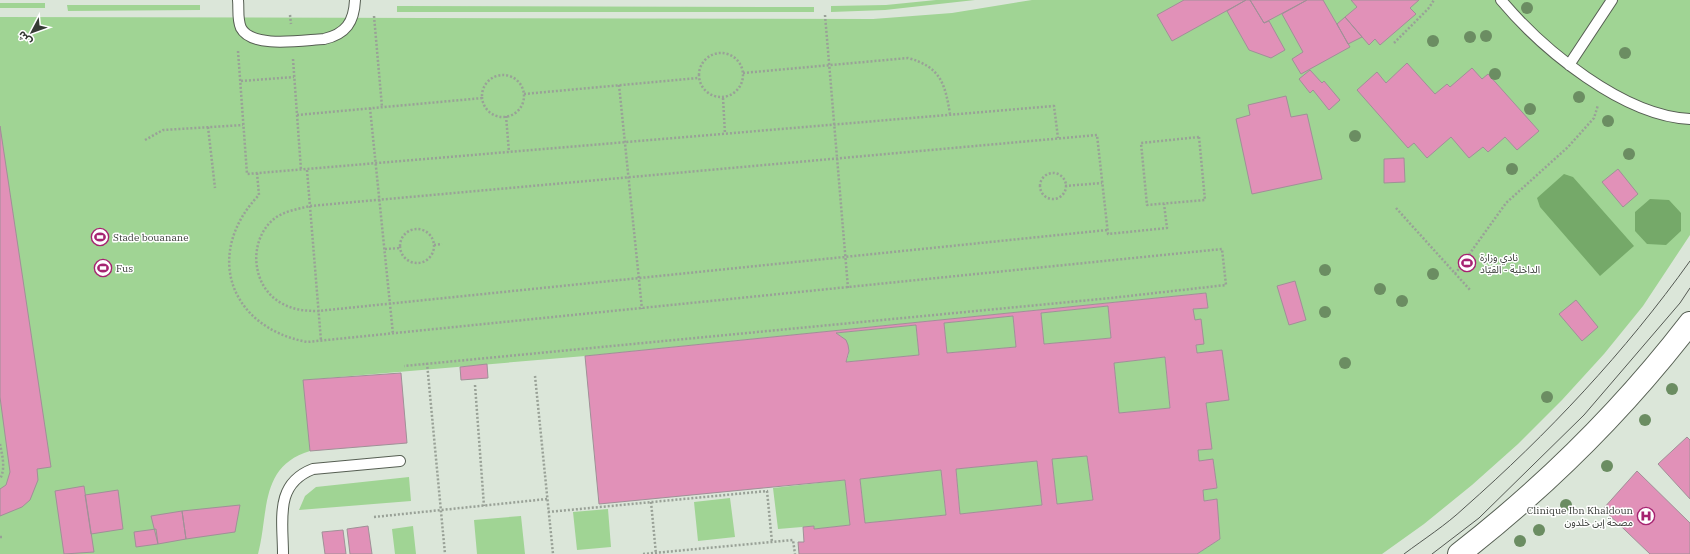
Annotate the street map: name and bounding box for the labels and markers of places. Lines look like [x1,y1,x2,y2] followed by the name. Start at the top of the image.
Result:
[90,227,110,247] sports icon: Stade bouanane
[113,231,189,244] place label: Stade bouanane
[1480,251,1540,276] place label: نادي وزارة الداخلية - القيّاد
[1457,253,1477,273] sports icon: نادي وزارة الداخلية - القيّاد
[93,258,113,278] sports icon: Fus
[116,262,133,275] place label: Fus
[1527,504,1634,529] place label: Clinique Ibn Khaldoun مصحة إبن خلدون
[1636,506,1656,526] hospital icon: Clinique Ibn Khaldoun مصحة إبن خلدون

